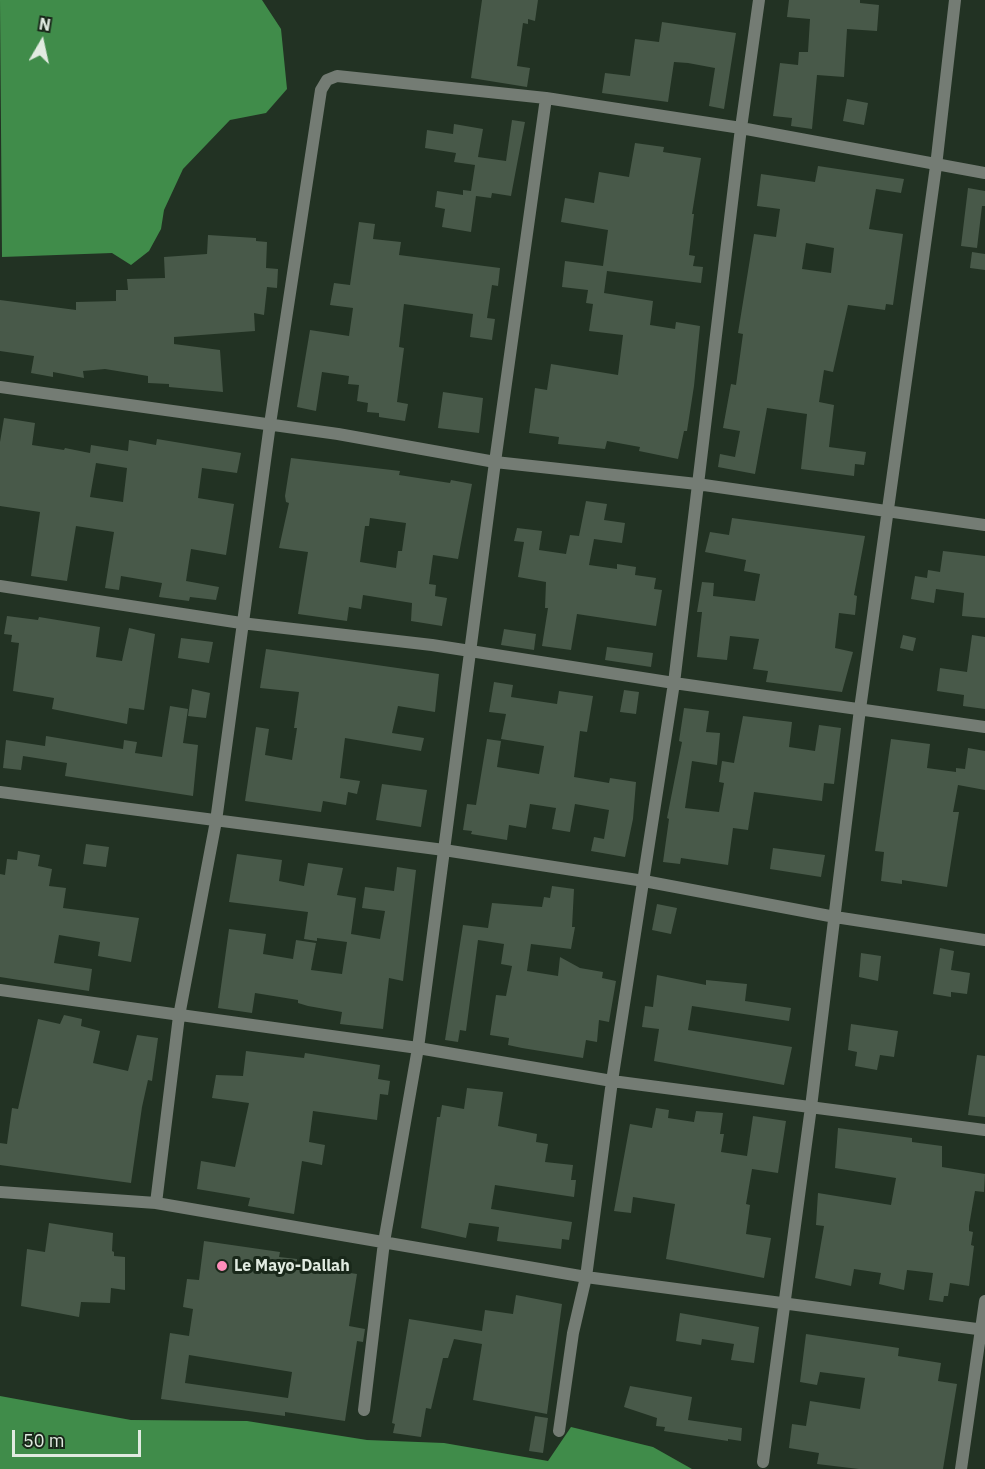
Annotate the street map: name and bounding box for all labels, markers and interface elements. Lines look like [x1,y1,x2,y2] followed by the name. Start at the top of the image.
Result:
[12,12,72,72] north arrow
[38,13,52,35] text: N
[234,1256,350,1276] place label: Le Mayo-Dallah
[215,1259,229,1273] marker: Le Mayo-Dallah
[15,1418,144,1456] scale bar
[23,1429,65,1452] text: 50 m

